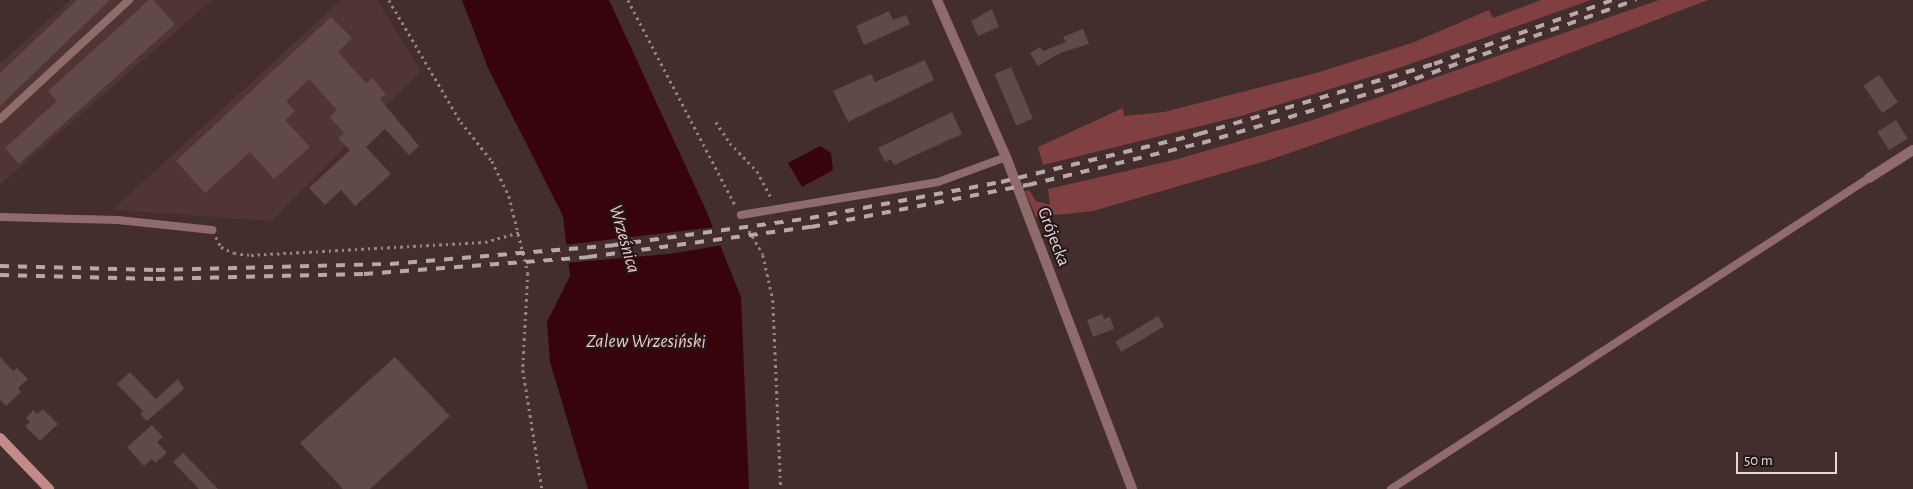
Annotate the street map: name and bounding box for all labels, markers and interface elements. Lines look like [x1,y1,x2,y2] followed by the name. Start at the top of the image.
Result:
[603,202,645,276] water label: Wrześnica
[1032,205,1074,269] street label: Grójecka
[586,331,706,353] water label: Zalew Wrzesiński
[1738,442,1839,474] scale bar
[1744,453,1773,468] text: 50 m

